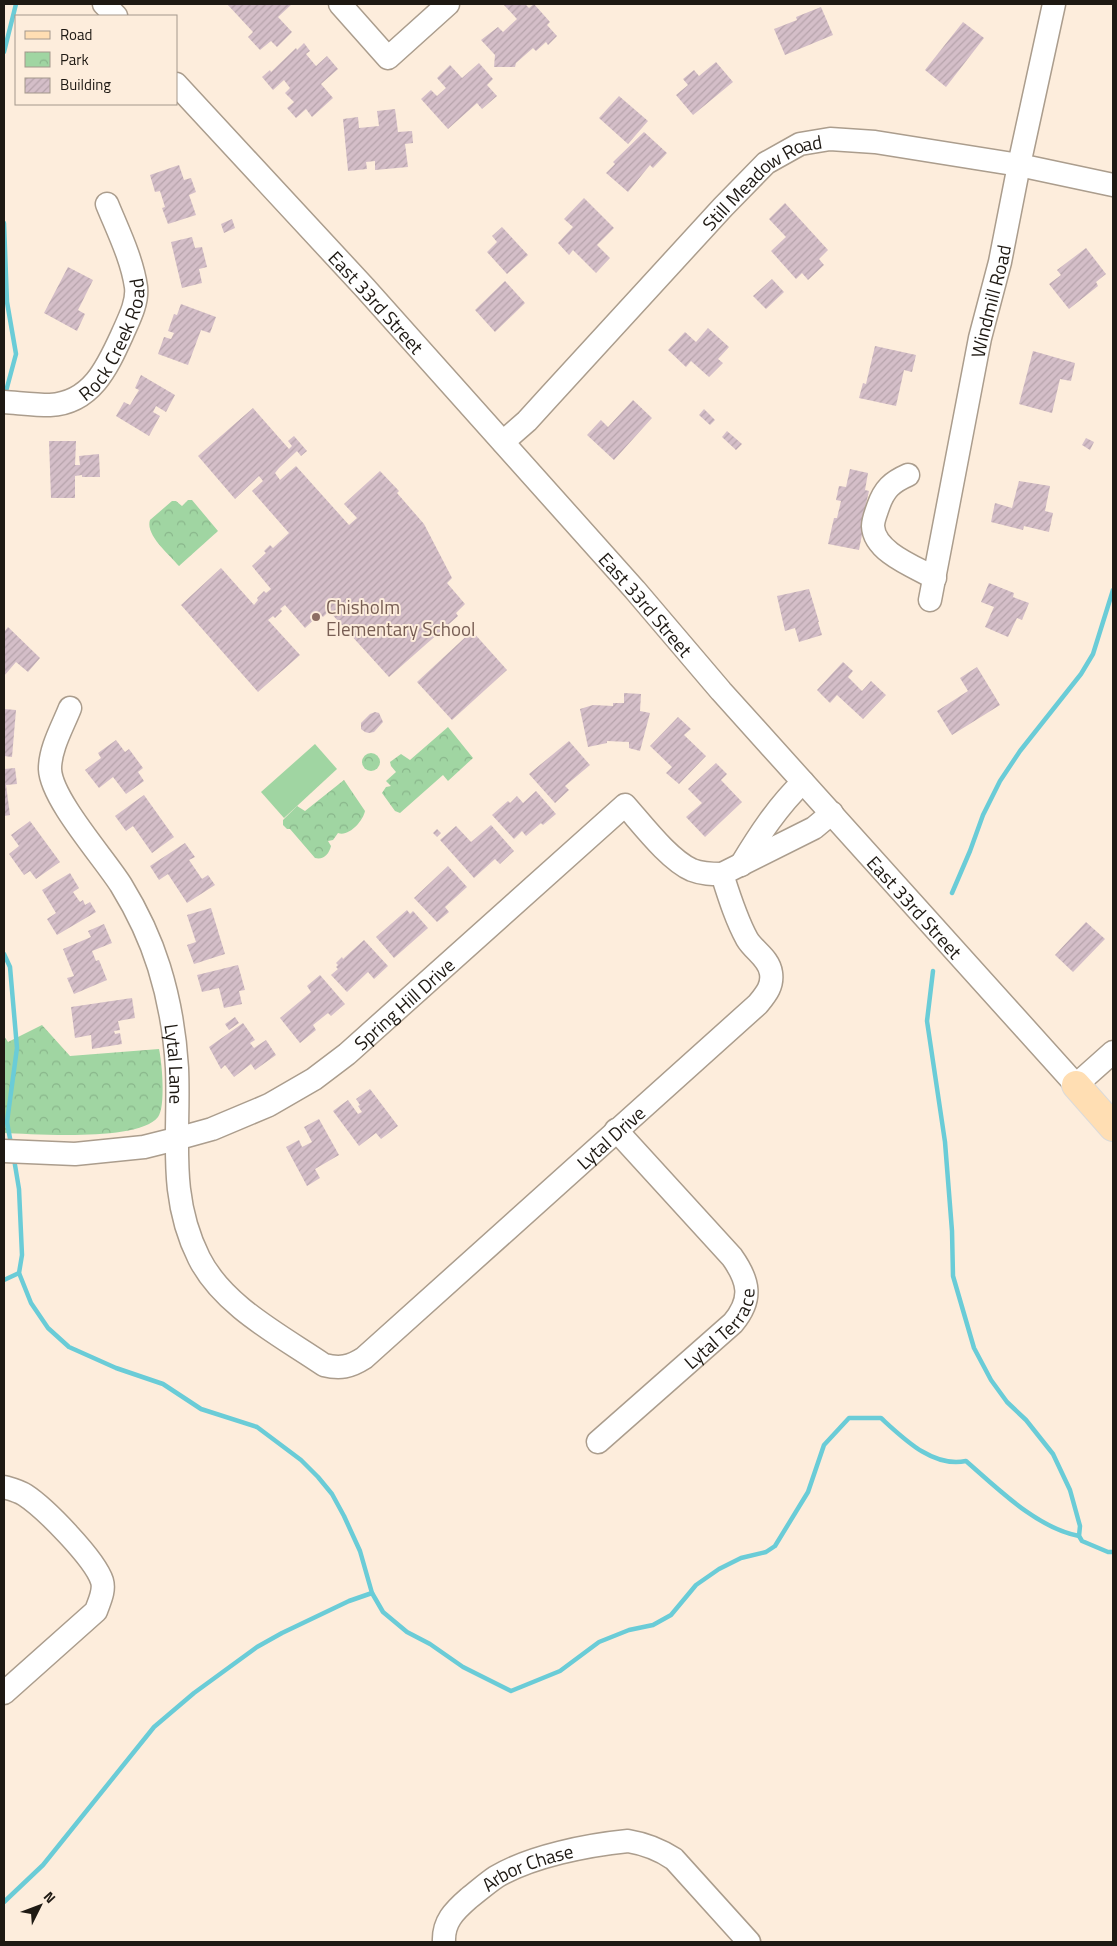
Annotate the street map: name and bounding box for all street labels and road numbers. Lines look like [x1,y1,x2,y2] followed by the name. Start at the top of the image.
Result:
[694,126,824,236] street label: Still Meadow Road
[962,242,1018,360] street label: Windmill Road
[322,243,431,360] street label: East 33rd Street
[72,276,151,407] street label: Rock Creek Road
[593,545,700,663] street label: East 33rd Street
[861,848,970,965] street label: East 33rd Street
[347,950,461,1056] street label: Spring Hill Drive
[158,1022,192,1104] street label: Lytal Lane
[569,1098,651,1176] street label: Lytal Drive
[677,1288,761,1375] street label: Lytal Terrace
[475,1836,576,1898] street label: Arbor Chase

